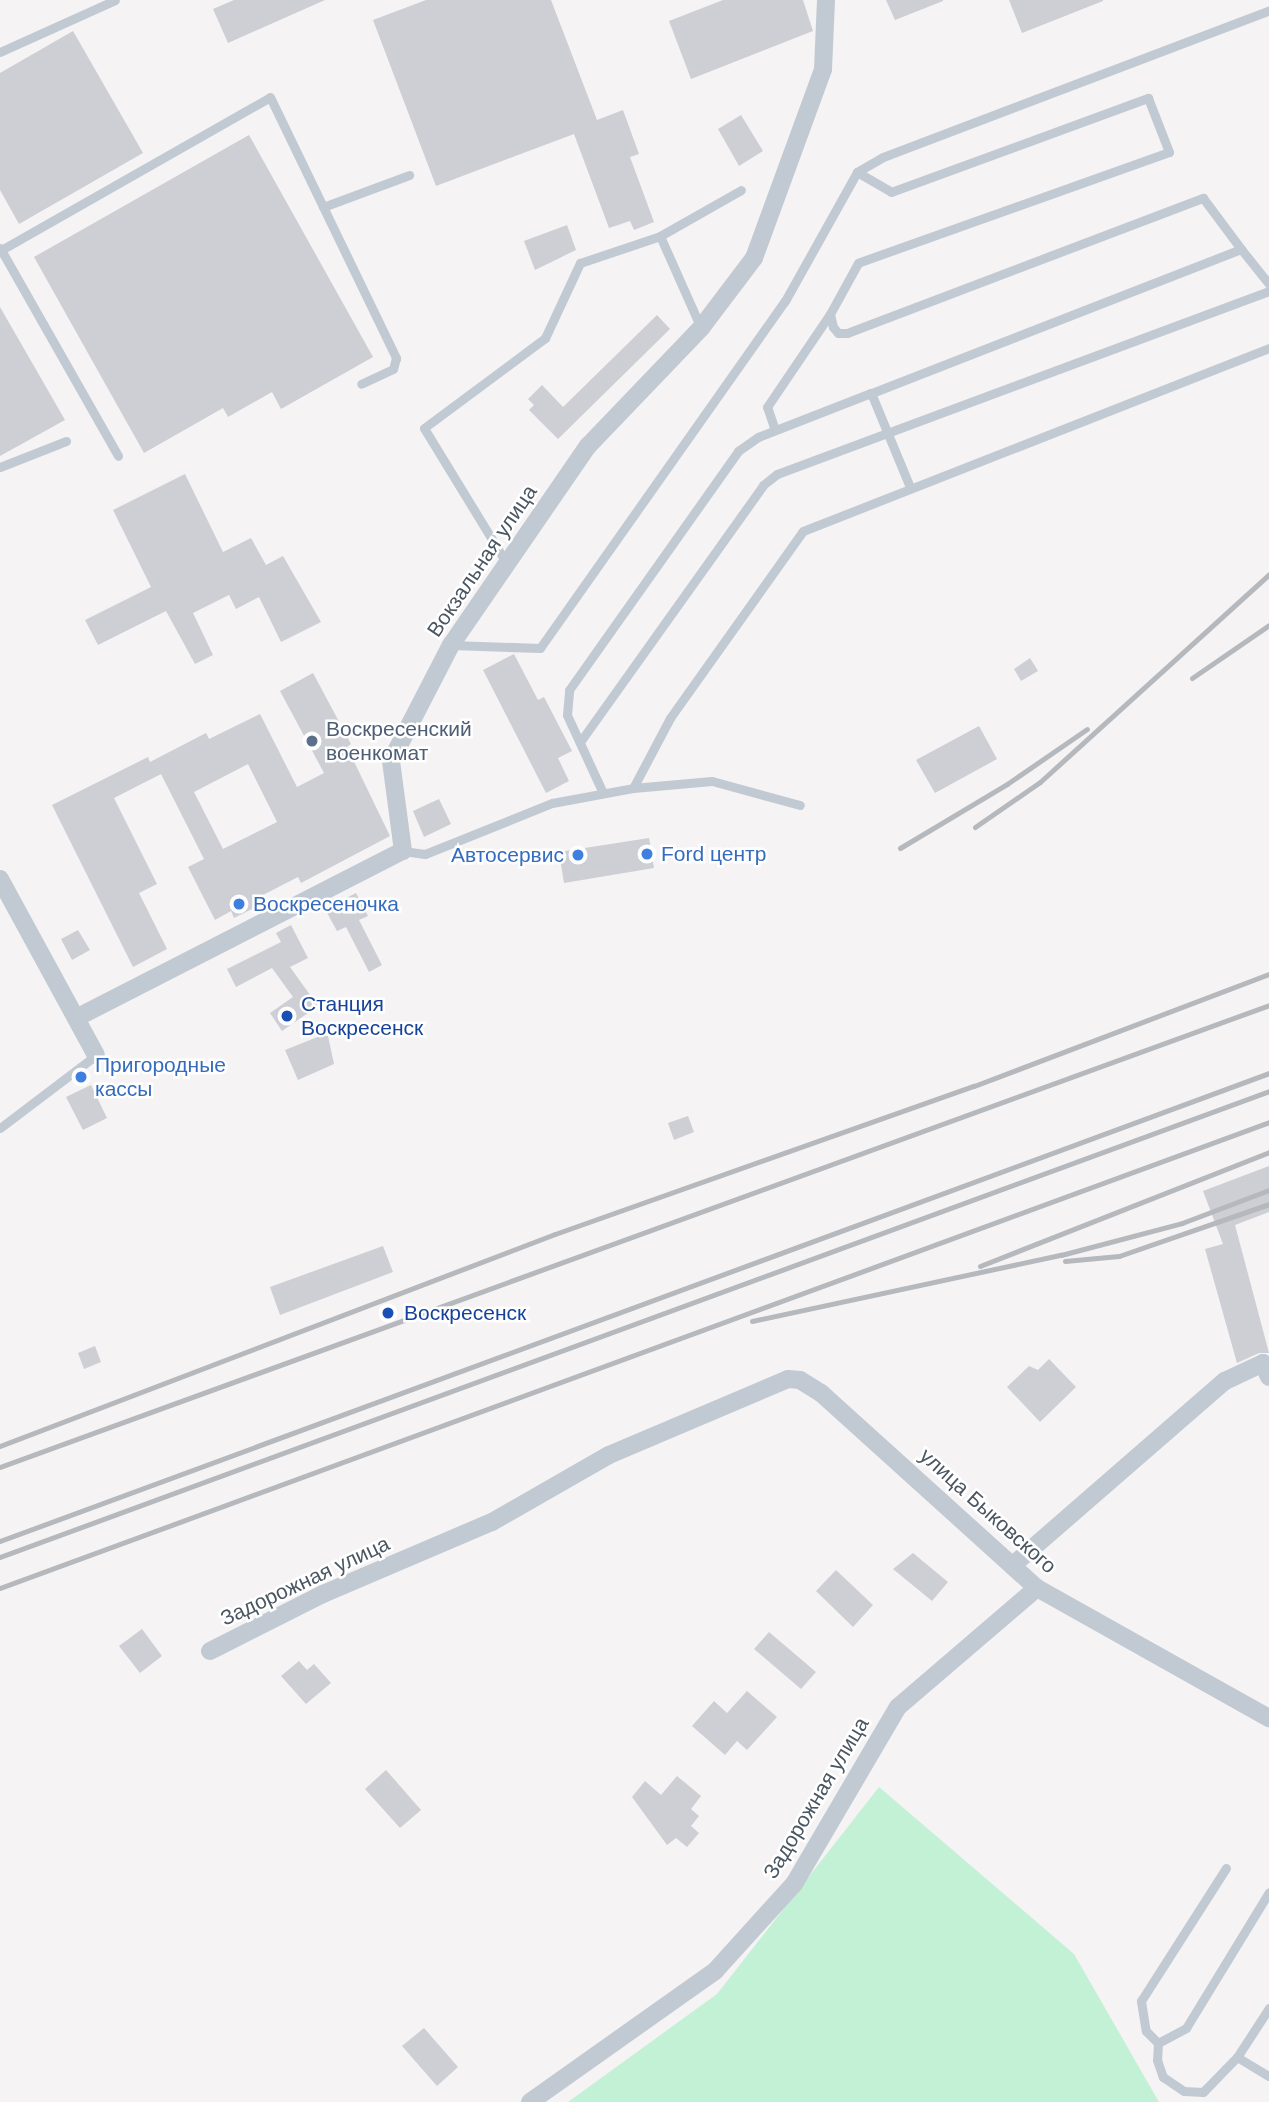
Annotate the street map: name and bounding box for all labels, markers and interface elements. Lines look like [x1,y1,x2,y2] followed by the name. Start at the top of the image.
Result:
[422,480,542,642] street label: Вокзальная улица
[326,716,472,766] place label: Воскресенский военкомат
[304,733,320,749] marker: Воскресенский военкомат
[661,841,766,867] place label: Ford центр
[451,842,564,868] place label: Автосервис
[639,846,655,862] marker: Ford центр
[570,847,586,863] marker: Автосервис
[253,891,399,917] place label: Воскресеночка
[231,896,247,912] marker: Воскресеночка
[301,991,423,1041] place label: Станция Воскресенск
[279,1008,295,1024] marker: Станция Воскресенск
[95,1052,226,1102] place label: Пригородные кассы
[73,1069,89,1085] marker: Пригородные кассы
[404,1300,526,1326] place label: Воскресенск
[378,1303,398,1323] marker: Воскресенск
[915,1443,1061,1579] street label: улица Быковского
[216,1531,394,1631] street label: Задорожная улица
[758,1713,874,1883] street label: Задорожная улица

